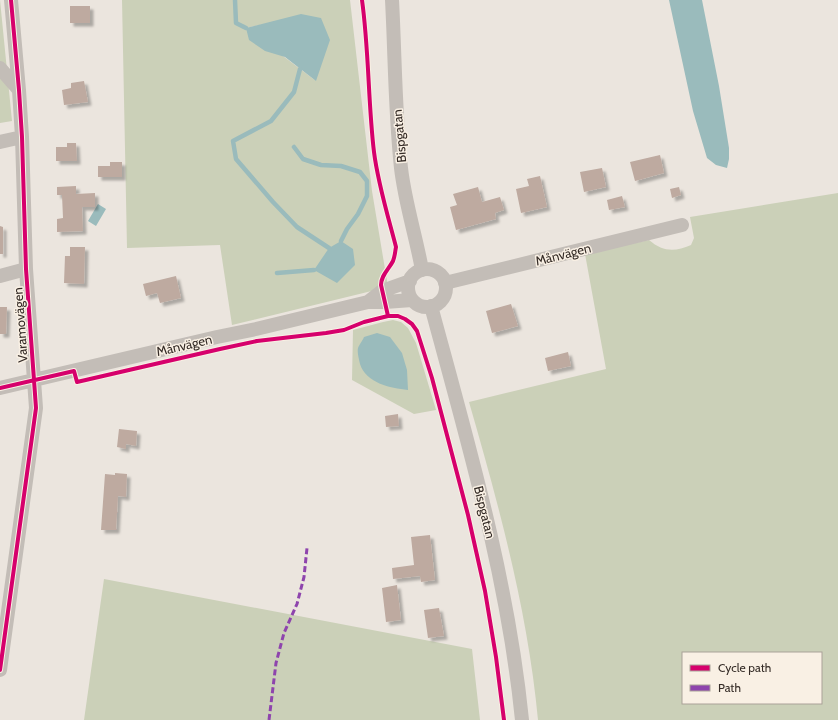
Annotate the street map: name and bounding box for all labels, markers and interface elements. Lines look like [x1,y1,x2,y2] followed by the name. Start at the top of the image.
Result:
[389,109,409,163] street label: Bispgatan
[534,239,592,269] street label: Månvägen
[9,287,31,363] street label: Varamovägen
[155,331,213,359] street label: Månvägen
[471,484,499,540] street label: Bispgatan
[682,652,822,704] legend
[718,660,771,675] text: Cycle path
[718,680,741,695] text: Path

